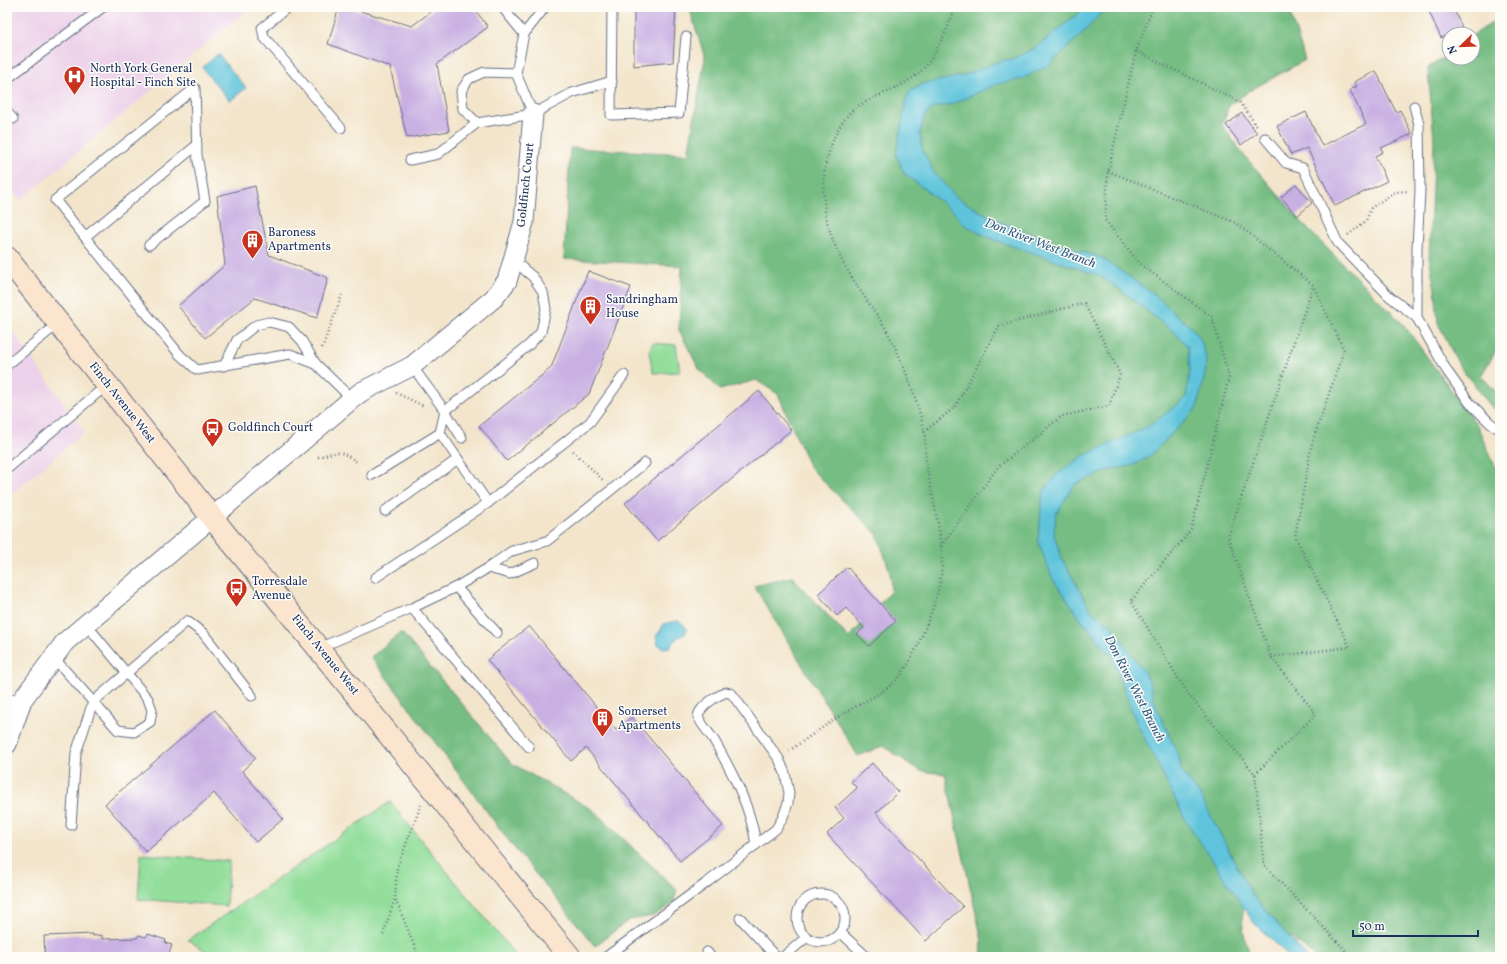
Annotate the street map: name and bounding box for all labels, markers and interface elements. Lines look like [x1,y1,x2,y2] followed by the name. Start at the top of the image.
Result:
[1441,26,1481,66] north arrow
[1445,43,1462,56] text: N
[90,61,196,91] place label: North York General Hospital - Finch Site
[62,63,88,96] hospital icon: North York General Hospital - Finch Site
[514,142,538,228] street label: Goldfinch Court
[982,214,1099,274] water label: Don River West Branch
[268,225,331,255] place label: Baroness Apartments
[240,227,266,260] building icon: Baroness Apartments
[606,292,679,322] place label: Sandringham House
[578,294,604,327] building icon: Sandringham House
[85,359,159,447] street label: Finch Avenue West
[200,415,226,448] bus stop icon: Goldfinch Court
[228,420,313,436] place label: Goldfinch Court
[252,574,308,604] place label: Torresdale Avenue
[224,576,250,609] bus stop icon: Torresdale Avenue
[288,611,362,699] street label: Finch Avenue West
[1099,632,1169,746] water label: Don River West Branch
[618,704,681,734] place label: Somerset Apartments
[589,706,615,739] building icon: Somerset Apartments
[1353,912,1478,938] scale bar
[1359,919,1385,935] text: 50 m

